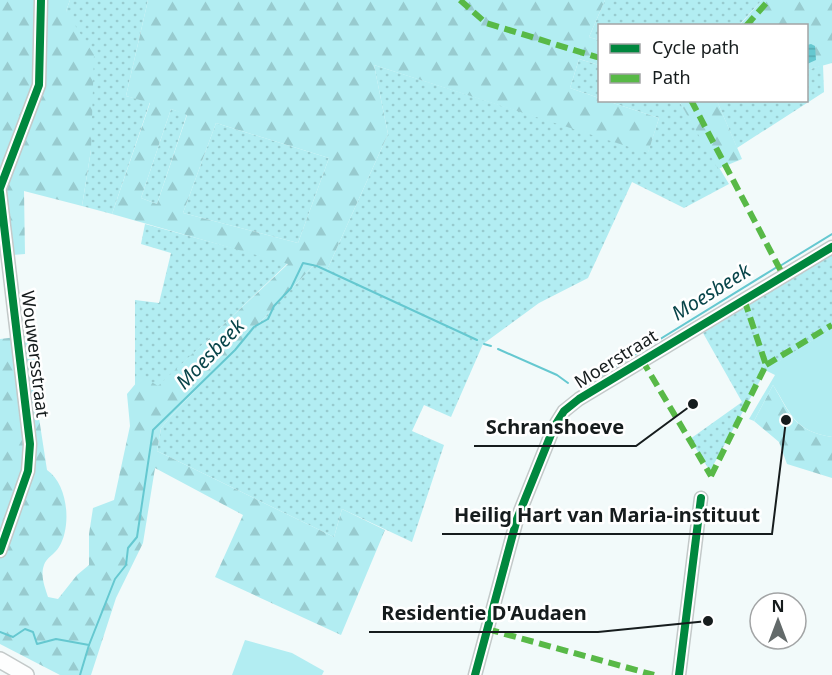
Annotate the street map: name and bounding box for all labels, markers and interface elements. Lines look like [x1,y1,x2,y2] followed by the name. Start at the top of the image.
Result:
[598,24,808,102] legend
[652,35,739,59] text: Cycle path
[652,65,691,89] text: Path
[666,256,756,326] water label: Moesbeek
[16,289,56,419] street label: Wouwersstraat
[169,312,251,395] water label: Moesbeek
[569,323,662,393] street label: Moerstraat
[474,408,636,446] callout: Schranshoeve
[486,413,624,440] text: Schranshoeve
[442,496,772,534] callout: Heilig Hart van Maria-instituut
[454,501,760,528] text: Heilig Hart van Maria-instituut
[748,591,808,651] north arrow
[369,594,598,632] callout: Residentie D'Audaen
[771,595,785,617] text: N
[381,599,587,626] text: Residentie D'Audaen

